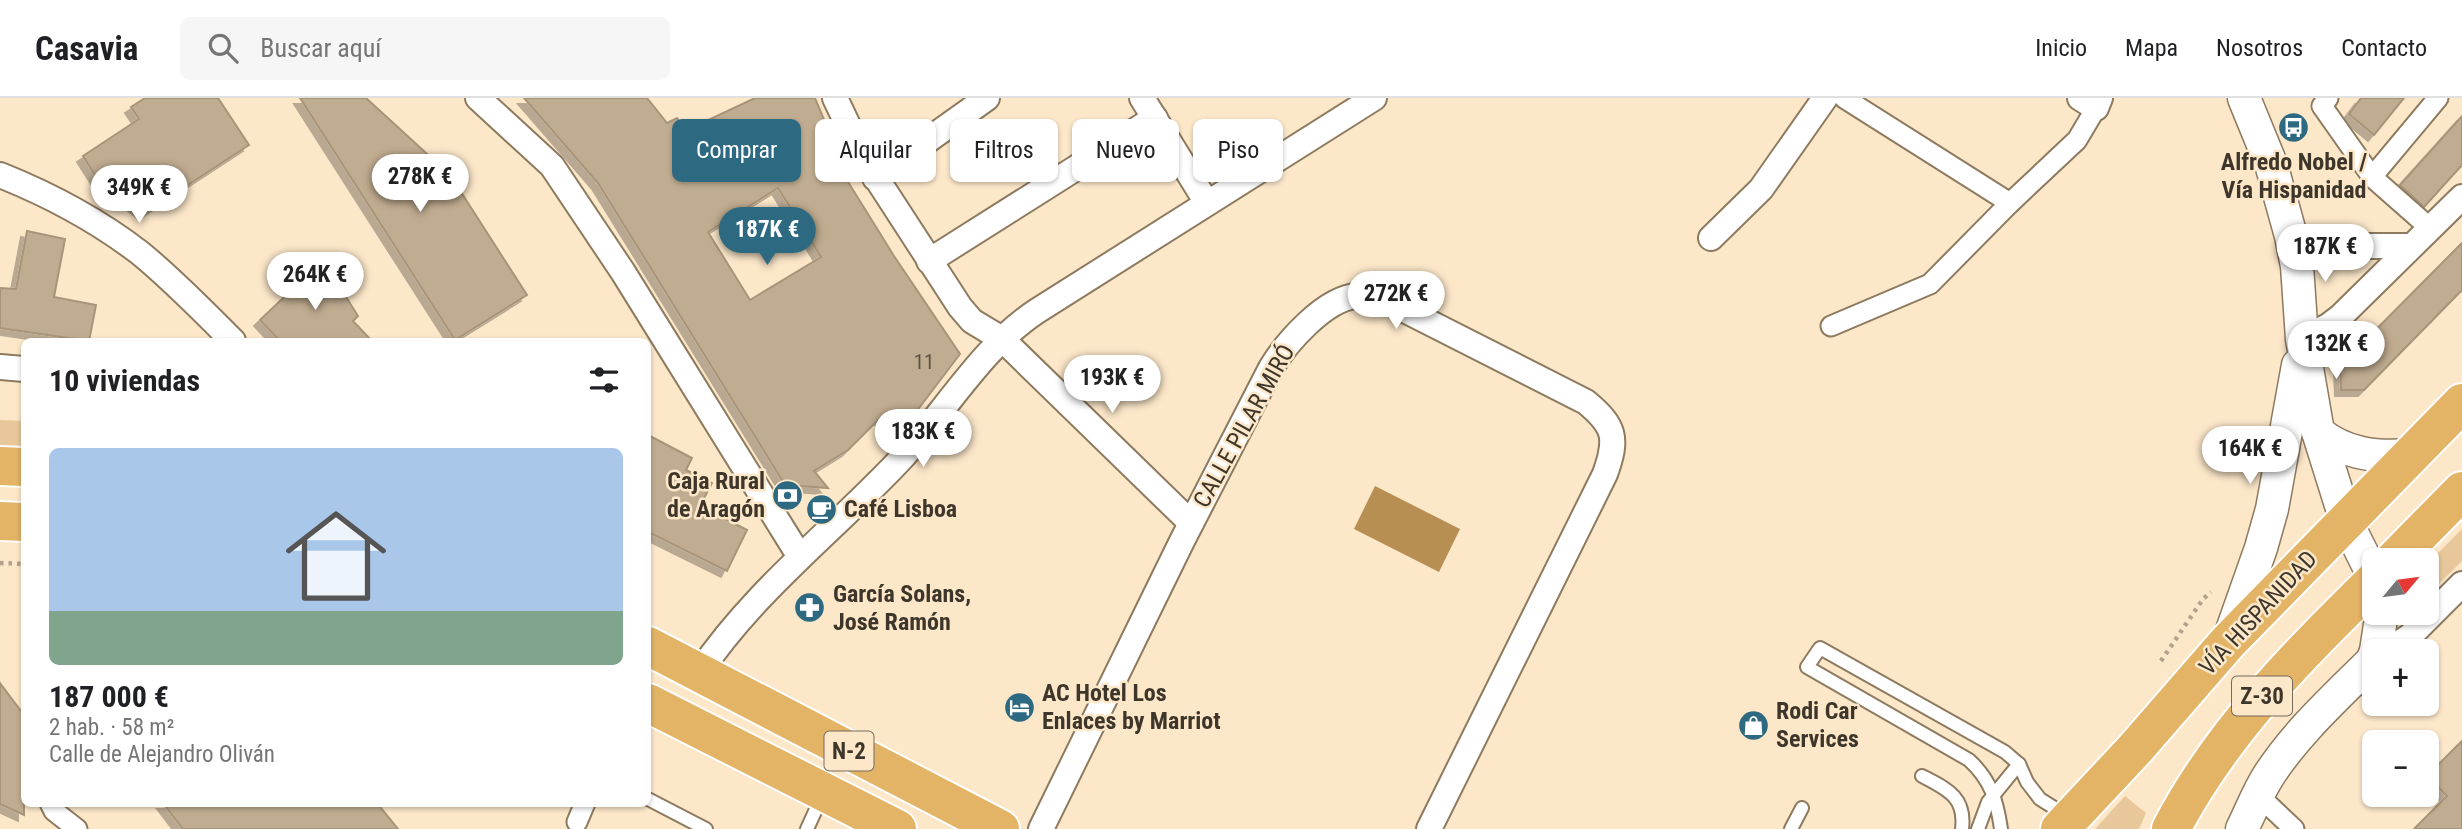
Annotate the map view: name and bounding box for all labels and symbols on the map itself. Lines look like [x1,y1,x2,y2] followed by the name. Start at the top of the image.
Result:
[2277,111,2311,145] bus stop icon: Alfredo Nobel / Vía Hispanidad
[2221,148,2367,204] place label: Alfredo Nobel / Vía Hispanidad
[363,155,477,214] pin: 278K €
[82,166,196,225] pin: 349K €
[710,208,824,267] pin: 187K €
[2268,225,2382,284] pin: 187K €
[258,252,372,312] pin: 264K €
[1339,272,1453,331] pin: 272K €
[2279,322,2393,381] pin: 132K €
[1188,340,1300,512] street label: CALLE PILAR MIRÓ
[914,350,934,374] house number: 11
[1055,356,1169,415] pin: 193K €
[866,410,980,469] pin: 183K €
[2193,426,2307,486] pin: 164K €
[667,467,765,523] place label: Caja Rural de Aragón
[771,478,805,512] bank icon: Caja Rural de Aragón
[804,492,838,526] cafe icon: Café Lisboa
[844,495,957,523] place label: Café Lisboa
[2193,545,2323,681] street label: VÍA HISPANIDAD
[2362,548,2440,625] north arrow
[833,580,971,636] place label: García Solans, José Ramón
[793,591,827,625] pharmacy icon: García Solans, José Ramón
[2232,676,2292,716] road number: Z-30
[1042,679,1221,735] place label: AC Hotel Los Enlaces by Marriot
[1002,690,1036,724] hotel icon: AC Hotel Los Enlaces by Marriot
[1776,697,1859,753] place label: Rodi Car Services
[1736,708,1770,742] shop icon: Rodi Car Services
[824,732,874,771] road number: N-2

